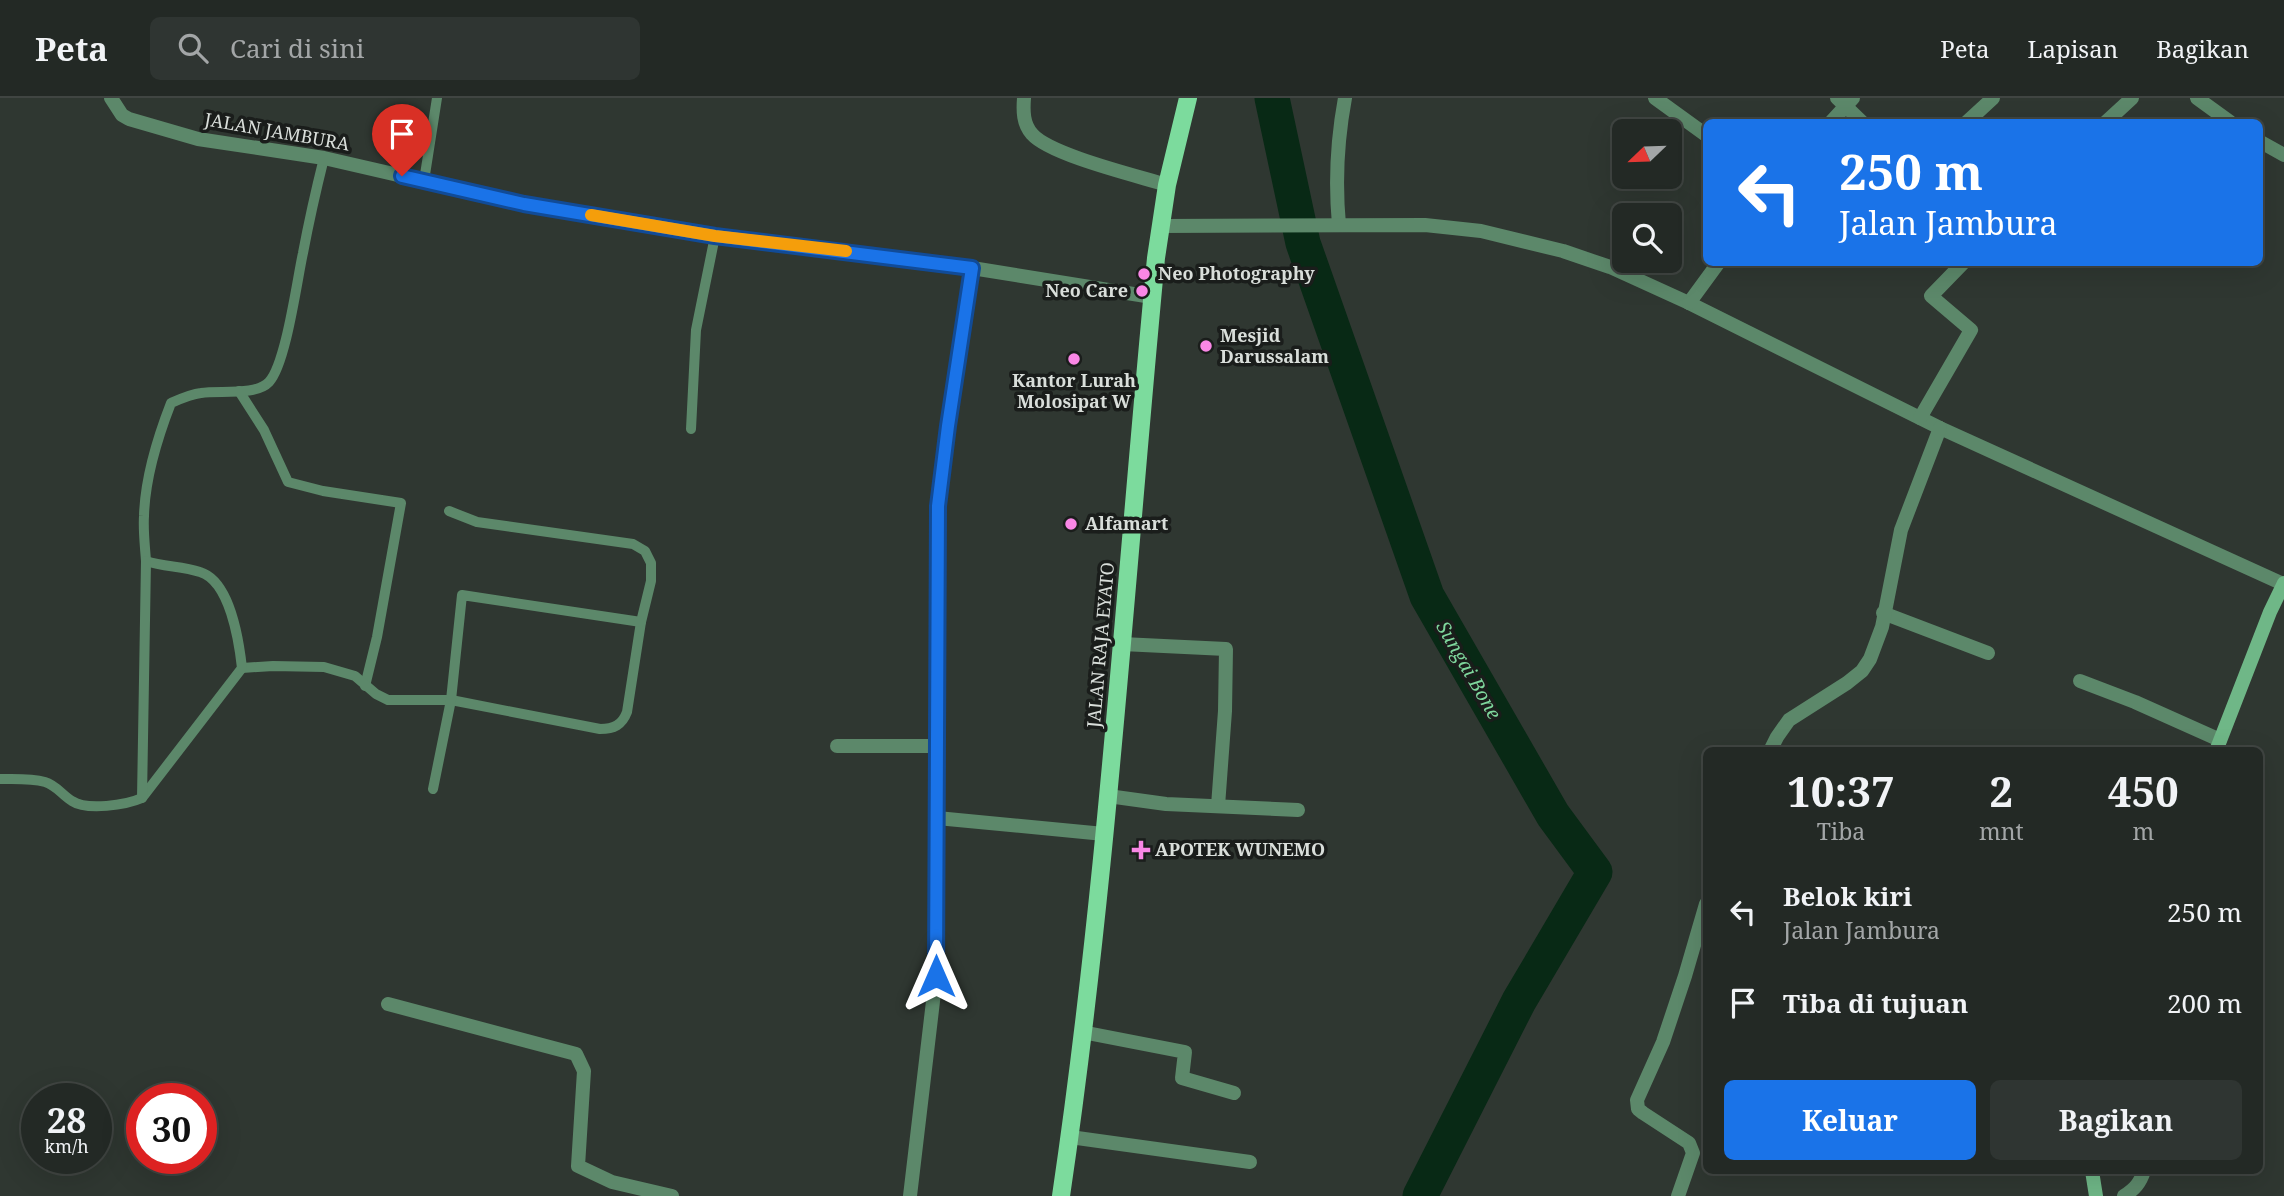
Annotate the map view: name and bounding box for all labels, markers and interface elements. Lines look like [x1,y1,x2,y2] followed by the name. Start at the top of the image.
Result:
[150,17,640,80] search box
[35,26,108,71] text: Peta
[174,29,212,67] icon: search
[230,30,364,66] text: Cari di sini
[1940,32,1989,65] text: Peta
[2027,32,2118,65] text: Lapisan
[2156,32,2249,65] text: Bagikan
[372,104,432,176] pin
[202,106,352,156] street label: JALAN JAMBURA
[383,115,421,153] icon: arrive
[1612,119,1682,189] north arrow
[1612,119,1682,273] map controls
[1839,138,1983,204] text: 250 m
[1724,147,1815,238] icon: left
[1839,201,2057,244] text: Jalan Jambura
[1612,203,1682,273] button: search
[1158,261,1315,285] place label: Neo Photography
[1136,266,1152,282] marker: Neo Photography
[1045,278,1128,302] place label: Neo Care
[1134,283,1150,299] marker: Neo Care
[1220,323,1329,368] place label: Mesjid Darussalam
[1198,338,1214,354] marker: Mesjid Darussalam
[1066,351,1082,367] marker: Kantor Lurah Molosipat W
[1012,368,1136,413] place label: Kantor Lurah Molosipat W
[1085,511,1168,535] place label: Alfamart
[1063,516,1079,532] marker: Alfamart
[1081,561,1119,730] street label: JALAN RAJA EYATO
[1430,616,1508,724] water label: Sungai Bone
[1787,762,1895,819] text: 10:37
[1989,762,2013,819] text: 2
[2108,762,2179,819] text: 450
[1817,815,1865,847] text: Tiba
[1979,815,2024,847] text: mnt
[2132,815,2154,847] text: m
[1155,837,1325,861] place label: APOTEK WUNEMO
[1133,842,1149,858] marker: APOTEK WUNEMO
[1783,878,1912,914] text: Belok kiri
[1724,893,1762,931] icon: left
[2167,894,2242,930] text: 250 m
[1783,914,1940,946] text: Jalan Jambura
[899,939,973,1013] position arrow
[1724,984,1762,1022] icon: arrive
[1783,985,1968,1021] text: Tiba di tujuan
[2167,985,2242,1021] text: 200 m
[1724,1080,1976,1160] button: Keluar
[1990,1080,2242,1160] button: Bagikan
[126,1083,217,1174] speed limit sign: 30
[47,1096,86,1143] text: 28
[44,1134,89,1158] text: km/h

